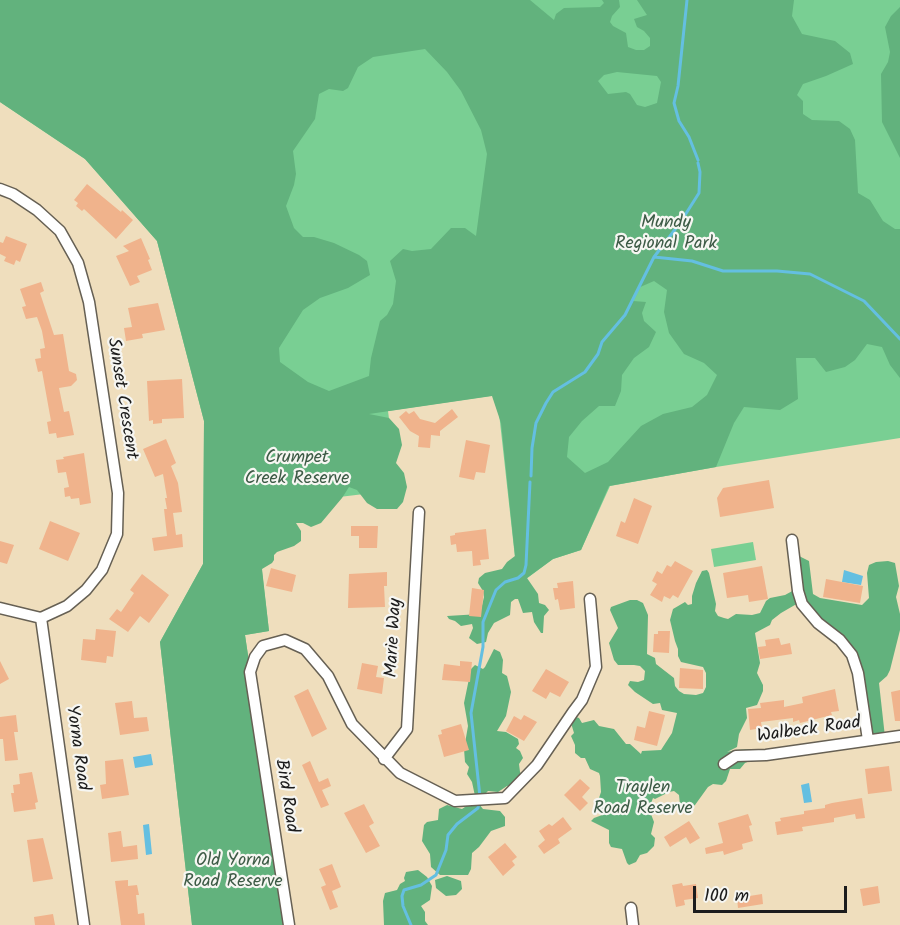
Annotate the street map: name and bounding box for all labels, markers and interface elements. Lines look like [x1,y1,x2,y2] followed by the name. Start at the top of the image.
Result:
[615,213,717,256] park label: Mundy Regional Park
[101,337,141,461] street label: Sunset Crescent
[245,448,349,490] park label: Crumpet Creek Reserve
[382,598,408,678] street label: Marie Way
[59,704,93,792] street label: Yorna Road
[756,713,862,749] street label: Walbeck Road
[269,758,301,834] street label: Bird Road
[593,778,693,820] park label: Traylen Road Reserve
[183,851,283,894] park label: Old Yorna Road Reserve
[696,874,850,912] scale bar
[704,882,749,911] text: 100 m

